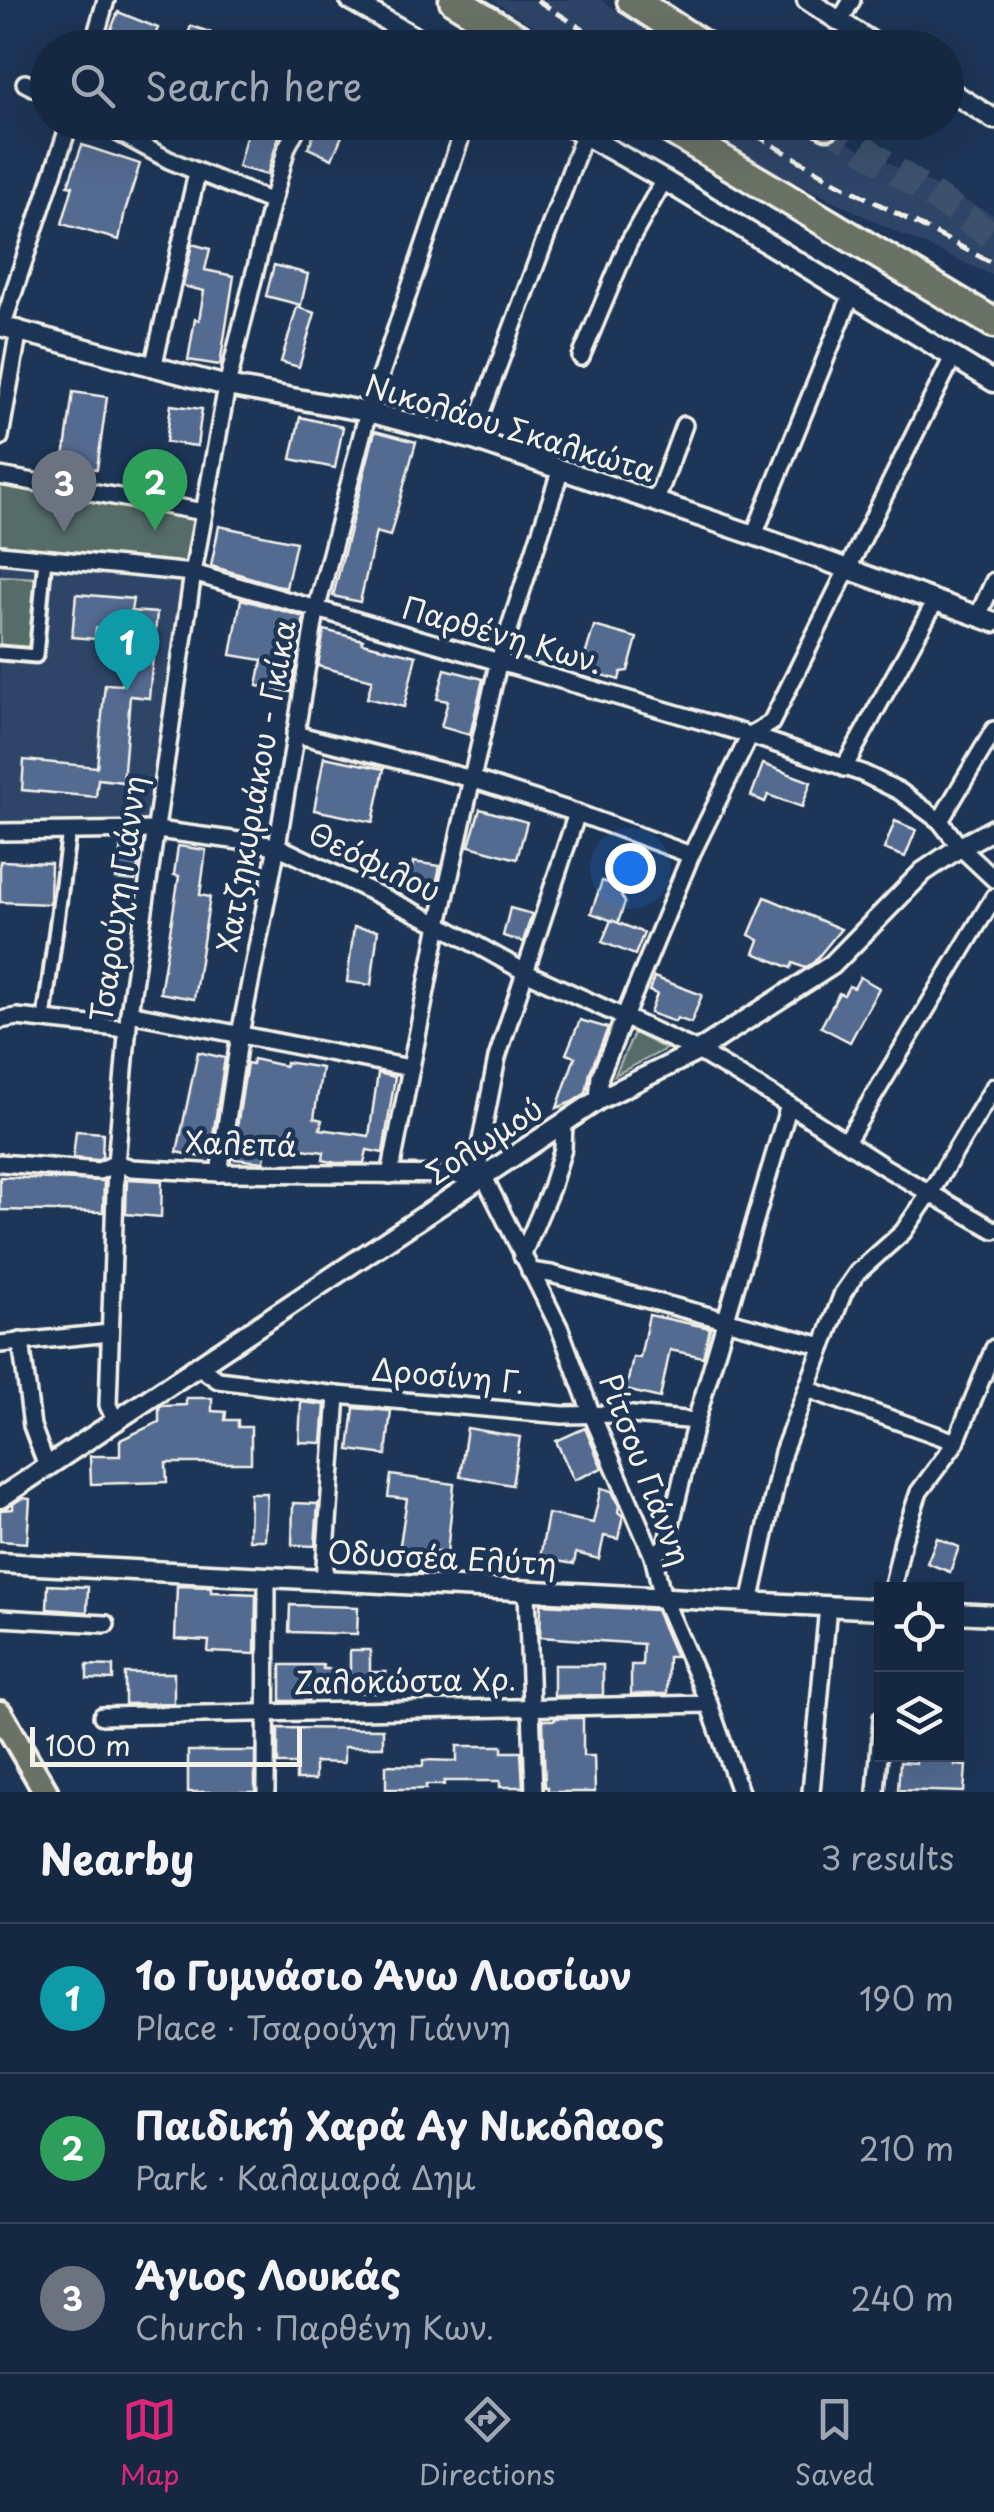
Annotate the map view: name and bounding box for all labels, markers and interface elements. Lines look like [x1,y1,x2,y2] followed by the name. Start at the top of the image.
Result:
[30,30,964,140] search box
[145,57,362,114] text: Search here
[65,58,120,113] icon: search
[360,361,661,492] street label: Νικολάου Σκαλκώτα
[122,448,188,531] pin: 2
[32,450,96,532] pin: 3
[397,584,608,684] street label: Παρθένη Κων.
[94,608,160,691] pin: 1
[203,616,306,955] street label: Χατζηκυριάκου - Γκίκα
[77,773,156,1025] street label: Τσαρούχη Γιάννη
[301,809,449,912] street label: Θεόφιλου
[605,843,656,894] your location
[416,1085,551,1194] street label: Σολωμού
[185,1118,297,1167] street label: Χαλεπά
[370,1345,526,1404] street label: Δροσίνη Γ.
[589,1367,704,1571] street label: Ρίτσου Γιάννη
[326,1528,558,1585] street label: Οδυσσέα Ελύτη
[874,1582,964,1762] map controls
[874,1582,964,1672] button: locate
[293,1655,517,1704] street label: Ζαλοκώστα Χρ.
[874,1672,964,1762] button: layers
[30,1722,302,1766] scale bar
[45,1723,131,1766] text: 100 m
[40,1826,194,1889] text: Nearby
[820,1833,954,1881] text: 3 results
[135,1946,632,2003] text: 1ο Γυμνάσιο Άνω Λιοσίων
[65,1974,80,2022] text: 1
[859,1974,954,2022] text: 190 m
[135,2003,511,2051] text: Place · Τσαρούχη Γιάννη
[135,2096,665,2153] text: Παιδική Χαρά Αγ Νικόλαος
[61,2124,84,2172] text: 2
[859,2124,954,2172] text: 210 m
[135,2153,476,2201] text: Park · Καλαμαρά Δημ
[135,2246,401,2303] text: Άγιος Λουκάς
[62,2274,83,2322] text: 3
[851,2274,954,2322] text: 240 m
[135,2303,494,2351] text: Church · Παρθένη Κων.
[120,2392,180,2495] tab: Map
[419,2392,555,2495] tab: Directions
[795,2392,874,2495] tab: Saved

